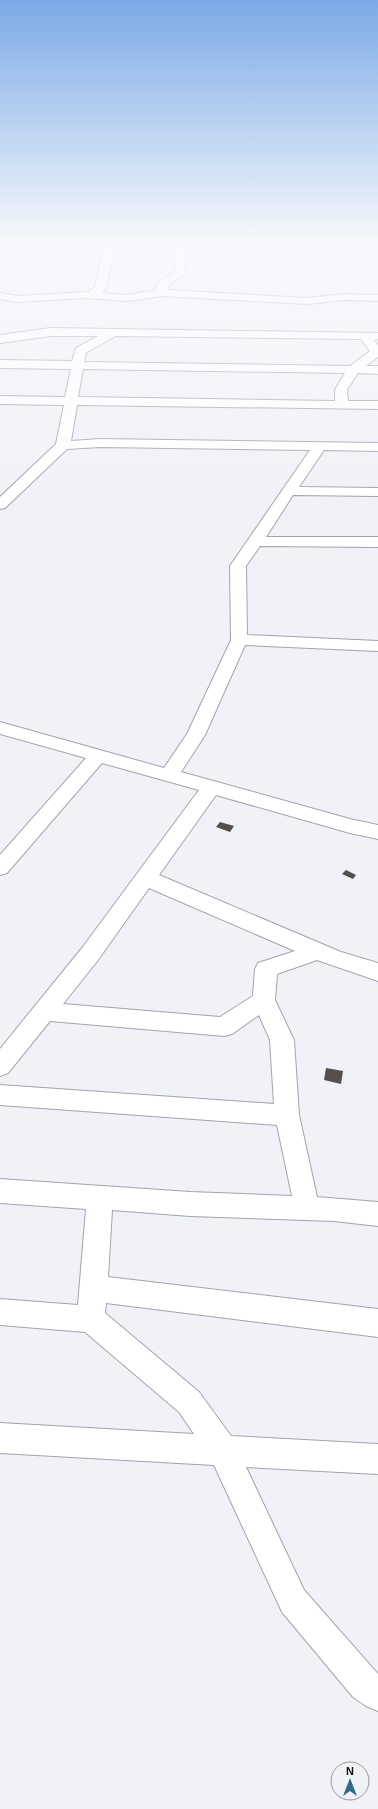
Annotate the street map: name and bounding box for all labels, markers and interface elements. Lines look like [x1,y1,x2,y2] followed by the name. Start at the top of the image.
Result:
[330,1761,370,1801] north arrow
[346,1765,354,1777] text: N

